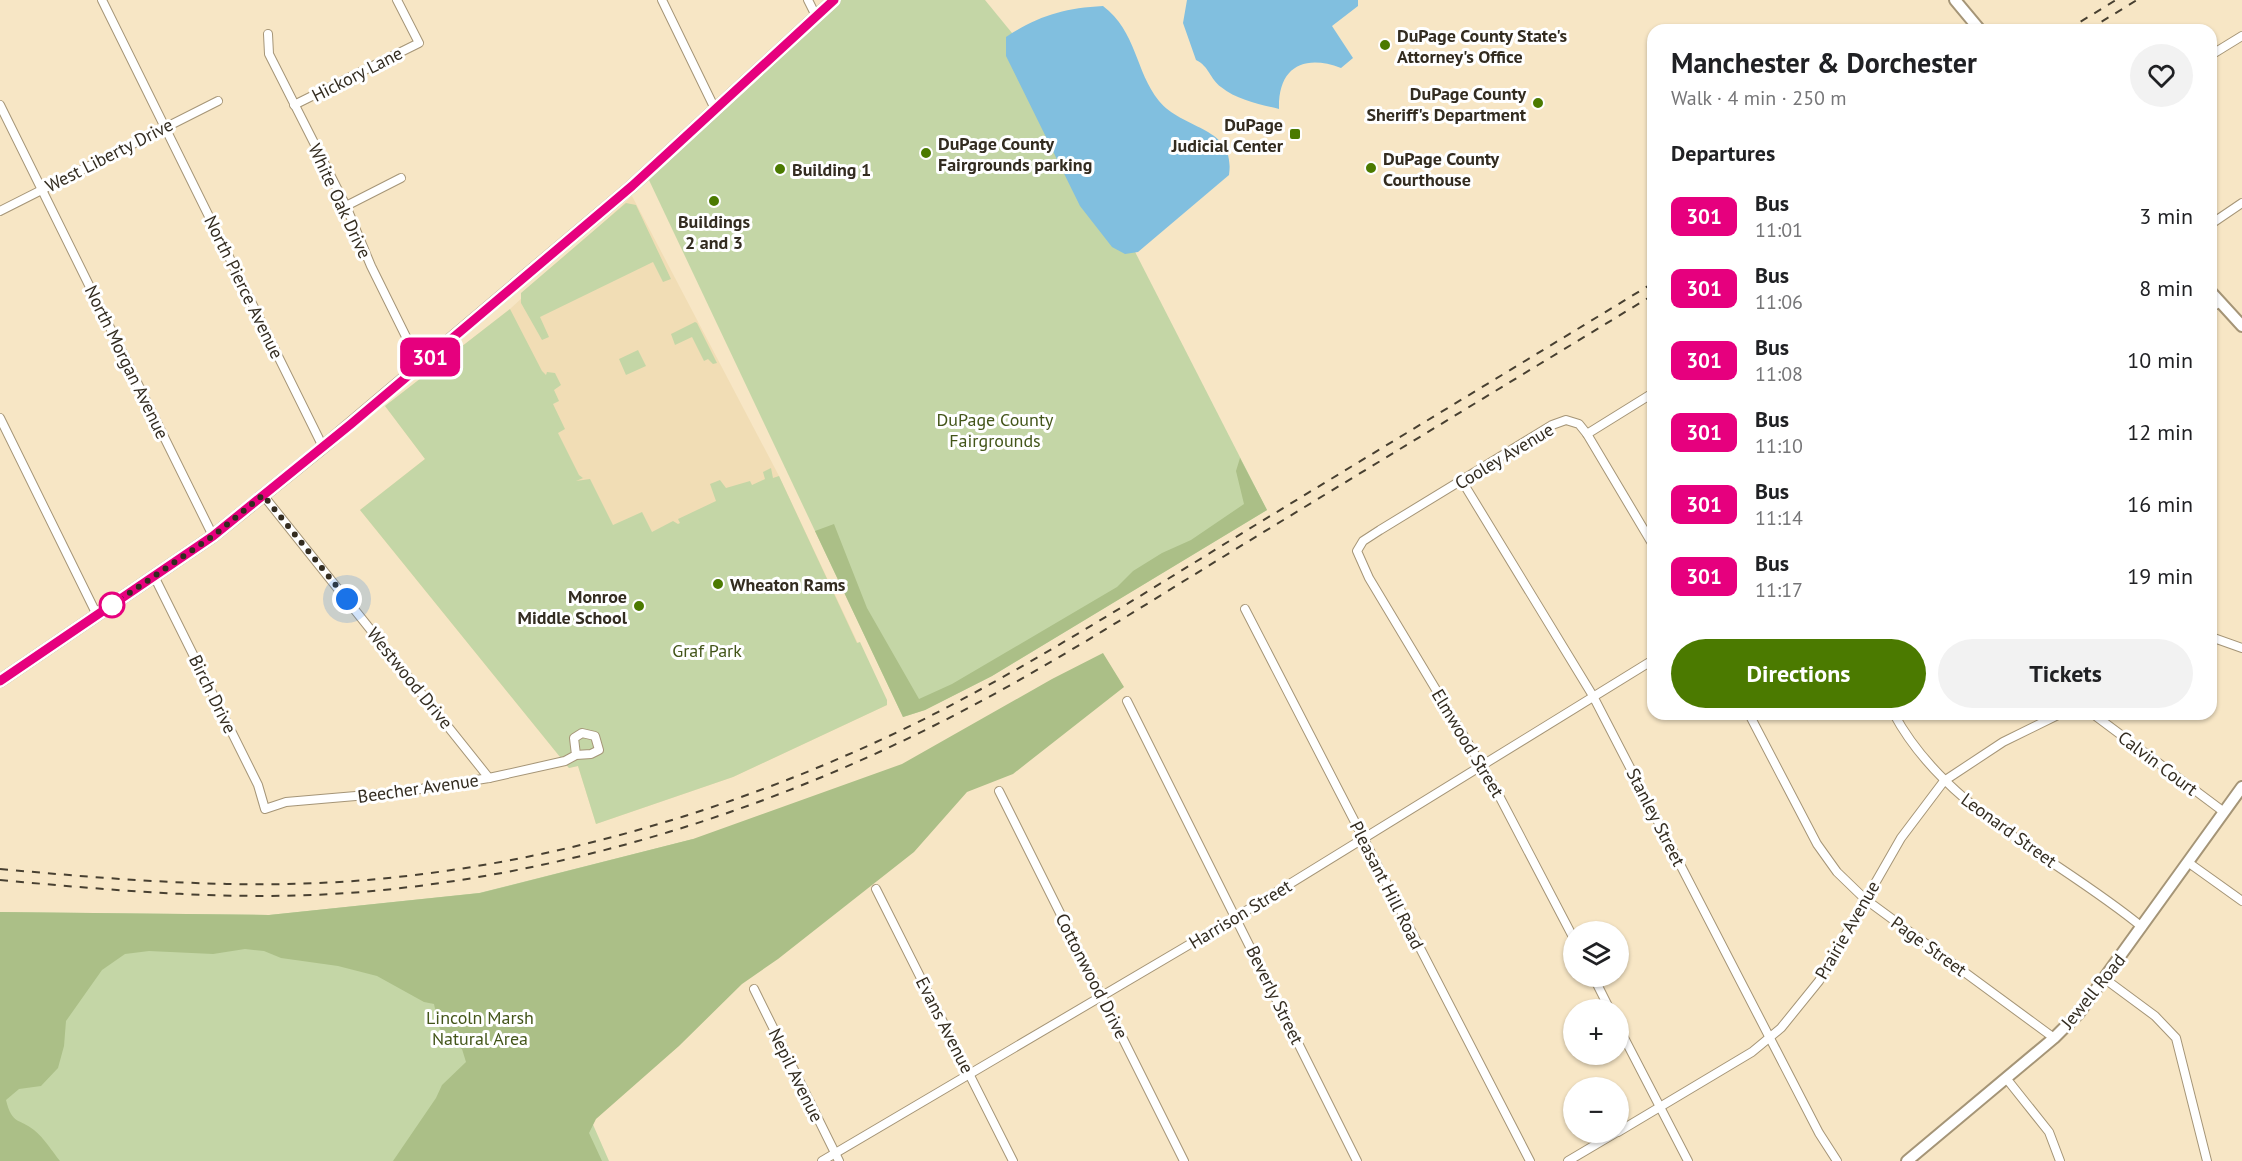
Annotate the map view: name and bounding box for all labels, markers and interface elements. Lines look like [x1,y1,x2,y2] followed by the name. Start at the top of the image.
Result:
[1397,24,1568,68] place label: DuPage County State's Attorney's Office
[1378,38,1392,52] marker: DuPage County State's Attorney's Office
[308,41,406,107] street label: Hickory Lane
[1671,44,1977,81] text: Manchester & Dorchester
[2130,44,2193,107] button: heart
[1366,82,1527,126] place label: DuPage County Sheriff's Department
[1671,85,1847,111] text: Walk · 4 min · 250 m
[1531,96,1545,110] marker: DuPage County Sheriff's Department
[41,113,177,197] street label: West Liberty Drive
[1171,113,1284,157] place label: DuPage Judicial Center
[1288,127,1302,141] marker: DuPage Judicial Center
[938,132,1092,176] place label: DuPage County Fairgrounds parking
[1671,139,1775,167] text: Departures
[303,140,377,262] street label: White Oak Drive
[919,146,933,160] marker: DuPage County Fairgrounds parking
[1383,147,1500,191] place label: DuPage County Courthouse
[792,158,871,181] place label: Building 1
[1364,161,1378,175] marker: DuPage County Courthouse
[773,162,787,176] marker: Building 1
[1755,189,1789,217] text: Bus
[707,194,721,208] marker: Buildings 2 and 3
[2139,202,2193,230] text: 3 min
[1686,203,1722,230] text: 301
[678,210,750,254] place label: Buildings 2 and 3
[199,212,289,362] street label: North Pierce Avenue
[1755,217,1803,243] text: 11:01
[1755,261,1789,289] text: Bus
[2139,274,2193,302] text: 8 min
[1686,275,1722,302] text: 301
[80,281,174,443] street label: North Morgan Avenue
[1755,289,1803,315] text: 11:06
[1755,333,1789,361] text: Bus
[396,338,464,376] line badge: 301
[412,344,448,371] text: 301
[2127,346,2193,374] text: 10 min
[1686,347,1722,374] text: 301
[1755,361,1803,387] text: 11:08
[1755,405,1789,433] text: Bus
[937,408,1054,452] park label: DuPage County Fairgrounds
[1450,418,1558,494] street label: Cooley Avenue
[2127,418,2193,446] text: 12 min
[1686,419,1722,446] text: 301
[1755,433,1803,459] text: 11:10
[1755,477,1789,505] text: Bus
[2127,490,2193,518] text: 16 min
[1686,491,1722,518] text: 301
[1755,505,1803,531] text: 11:14
[1755,549,1789,577] text: Bus
[2127,562,2193,590] text: 19 min
[1686,563,1722,590] text: 301
[730,573,846,596] place label: Wheaton Rams
[711,577,725,591] marker: Wheaton Rams
[1755,577,1803,603] text: 11:17
[332,584,362,614] your location
[518,585,628,629] place label: Monroe Middle School
[99,592,125,618] unlabelled marker
[632,599,646,613] marker: Monroe Middle School
[362,623,458,733] street label: Westwood Drive
[672,639,742,662] park label: Graf Park
[1671,639,1926,708] button: Directions
[1938,639,2193,708] button: Tickets
[184,651,242,737] street label: Birch Drive
[1427,685,1509,801] street label: Elmwood Street
[2114,726,2202,800] street label: Calvin Court
[1621,764,1691,870] street label: Stanley Street
[356,768,480,808] street label: Beecher Avenue
[1957,788,2061,872] street label: Leonard Street
[1345,817,1429,953] street label: Pleasant Hill Road
[1184,874,1296,954] street label: Harrison Street
[1810,877,1884,983] street label: Prairie Avenue
[1050,909,1134,1043] street label: Cottonwood Drive
[1887,911,1971,981] street label: Page Street
[1563,921,1629,1143] map controls
[1563,921,1629,987] button: layers
[1241,942,1309,1048] street label: Beverly Street
[2055,949,2130,1034] street label: Jewell Road
[911,973,979,1077] street label: Evans Avenue
[1563,999,1629,1065] button: +
[426,1006,534,1050] park label: Lincoln Marsh Natural Area
[763,1024,829,1126] street label: Nepil Avenue
[1563,1077,1629,1143] button: −

